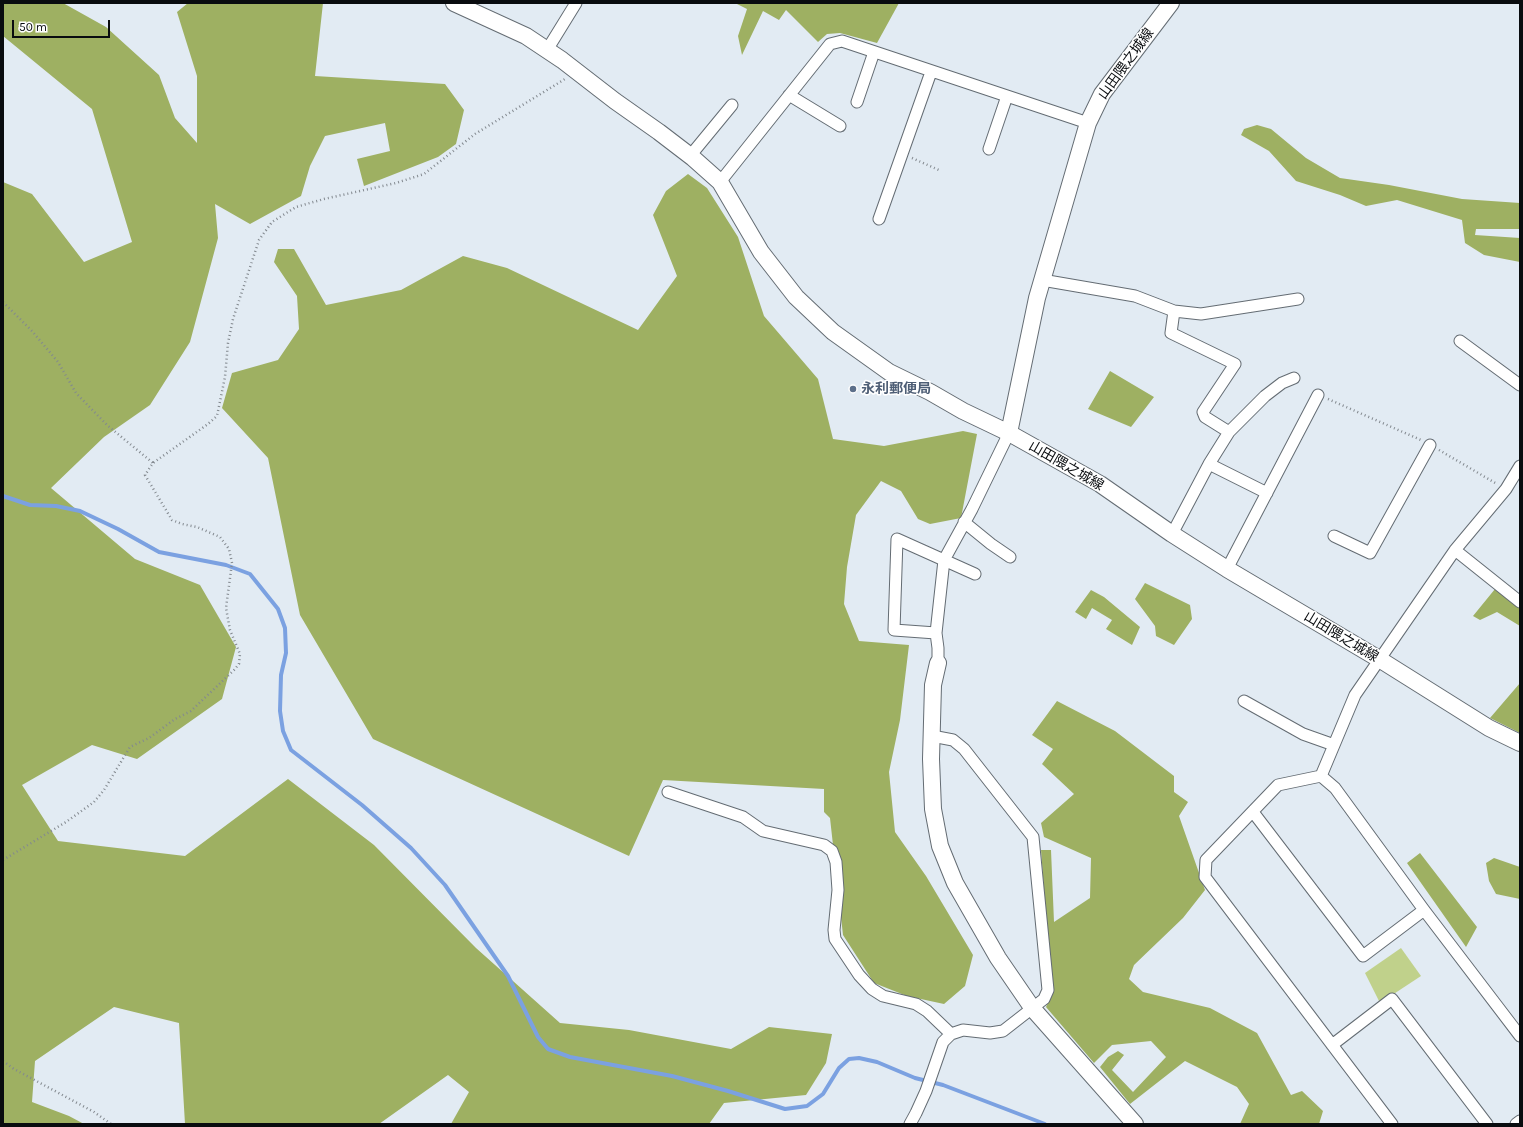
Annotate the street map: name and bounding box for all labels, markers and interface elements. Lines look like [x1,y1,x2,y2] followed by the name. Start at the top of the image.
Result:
[14,12,112,38] scale bar
[19,20,47,34] text: 50 m
[1095,25,1157,103] street label: 山田隈之城線
[861,381,931,397] place label: 永利郵便局
[848,384,858,394] marker: 永利郵便局
[1025,438,1107,494] street label: 山田隈之城線
[1301,608,1381,666] street label: 山田隈之城線

